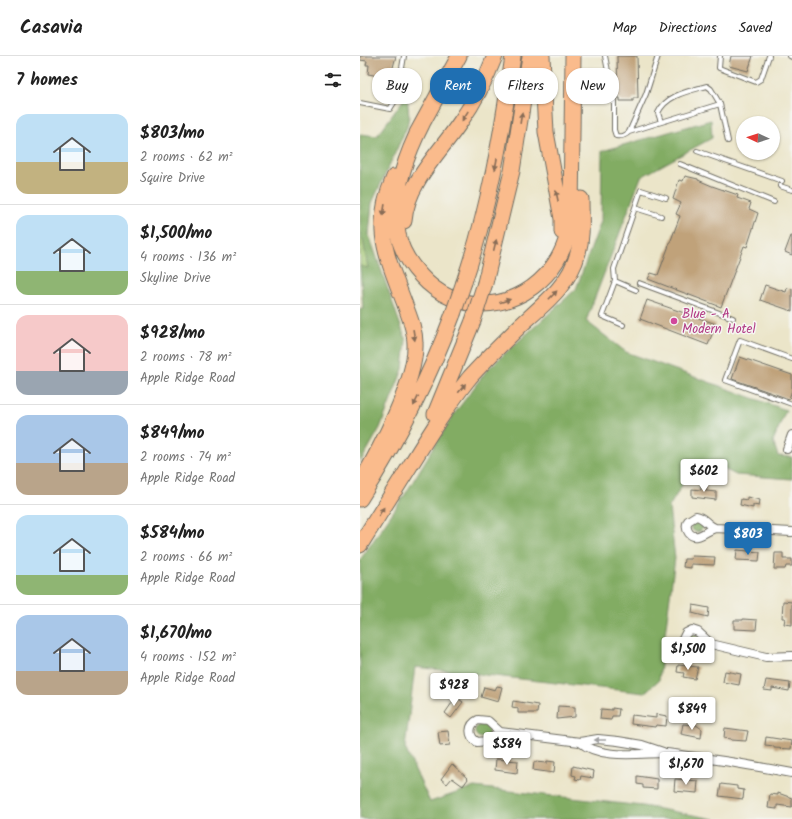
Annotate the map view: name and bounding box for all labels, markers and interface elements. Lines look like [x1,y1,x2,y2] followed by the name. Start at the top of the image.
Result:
[20,13,83,43] text: Casavia
[612,17,637,39] text: Map
[659,17,717,39] text: Directions
[739,17,772,39] text: Saved
[16,67,78,94] text: 7 homes
[372,68,422,104] chip: Buy
[430,68,486,104] chip: Rent
[494,68,558,104] chip: Filters
[566,68,619,104] chip: New
[322,69,344,91] icon: filters
[461,110,469,121] one-way arrow
[518,112,524,124] one-way arrow
[736,116,780,160] north arrow
[736,116,780,160] map controls
[140,120,205,147] text: $803/mo
[48,130,96,178] icon: home
[140,147,233,168] text: 2 rooms · 62 m²
[493,158,499,170] one-way arrow
[140,168,205,189] text: Squire Drive
[554,190,560,203] one-way arrow
[381,204,387,216] one-way arrow
[140,220,212,247] text: $1,500/mo
[48,231,96,279] icon: home
[493,239,499,252] one-way arrow
[140,247,236,268] text: 4 rooms · 136 m²
[140,268,211,289] text: Skyline Drive
[548,290,558,300] one-way arrow
[500,298,512,304] one-way arrow
[682,304,756,340] place label: Blue - A Modern Hotel
[669,316,679,326] marker: Blue - A Modern Hotel
[140,320,205,347] text: $928/mo
[411,329,417,341] one-way arrow
[48,331,96,379] icon: home
[140,347,232,368] text: 2 rooms · 78 m²
[140,368,235,389] text: Apple Ridge Road
[458,382,467,393] one-way arrow
[412,395,419,407] one-way arrow
[140,420,204,447] text: $849/mo
[48,431,96,479] icon: home
[140,447,231,468] text: 2 rooms · 74 m²
[680,459,728,493] pin: $602
[690,461,719,482] text: $602
[140,468,235,489] text: Apple Ridge Road
[377,507,385,517] one-way arrow
[140,520,204,547] text: $584/mo
[724,522,772,556] pin: $803
[733,524,763,545] text: $803
[48,531,96,579] icon: home
[140,547,232,568] text: 2 rooms · 66 m²
[140,568,235,589] text: Apple Ridge Road
[140,620,212,647] text: $1,670/mo
[48,631,96,679] icon: home
[655,637,721,671] pin: $1,500
[671,639,705,660] text: $1,500
[140,647,236,668] text: 4 rooms · 152 m²
[140,668,235,689] text: Apple Ridge Road
[430,673,478,707] pin: $928
[439,675,469,696] text: $928
[668,697,716,731] pin: $849
[677,699,707,720] text: $849
[483,732,531,766] pin: $584
[492,734,522,755] text: $584
[593,737,606,743] one-way arrow
[653,752,719,786] pin: $1,670
[669,754,703,775] text: $1,670

